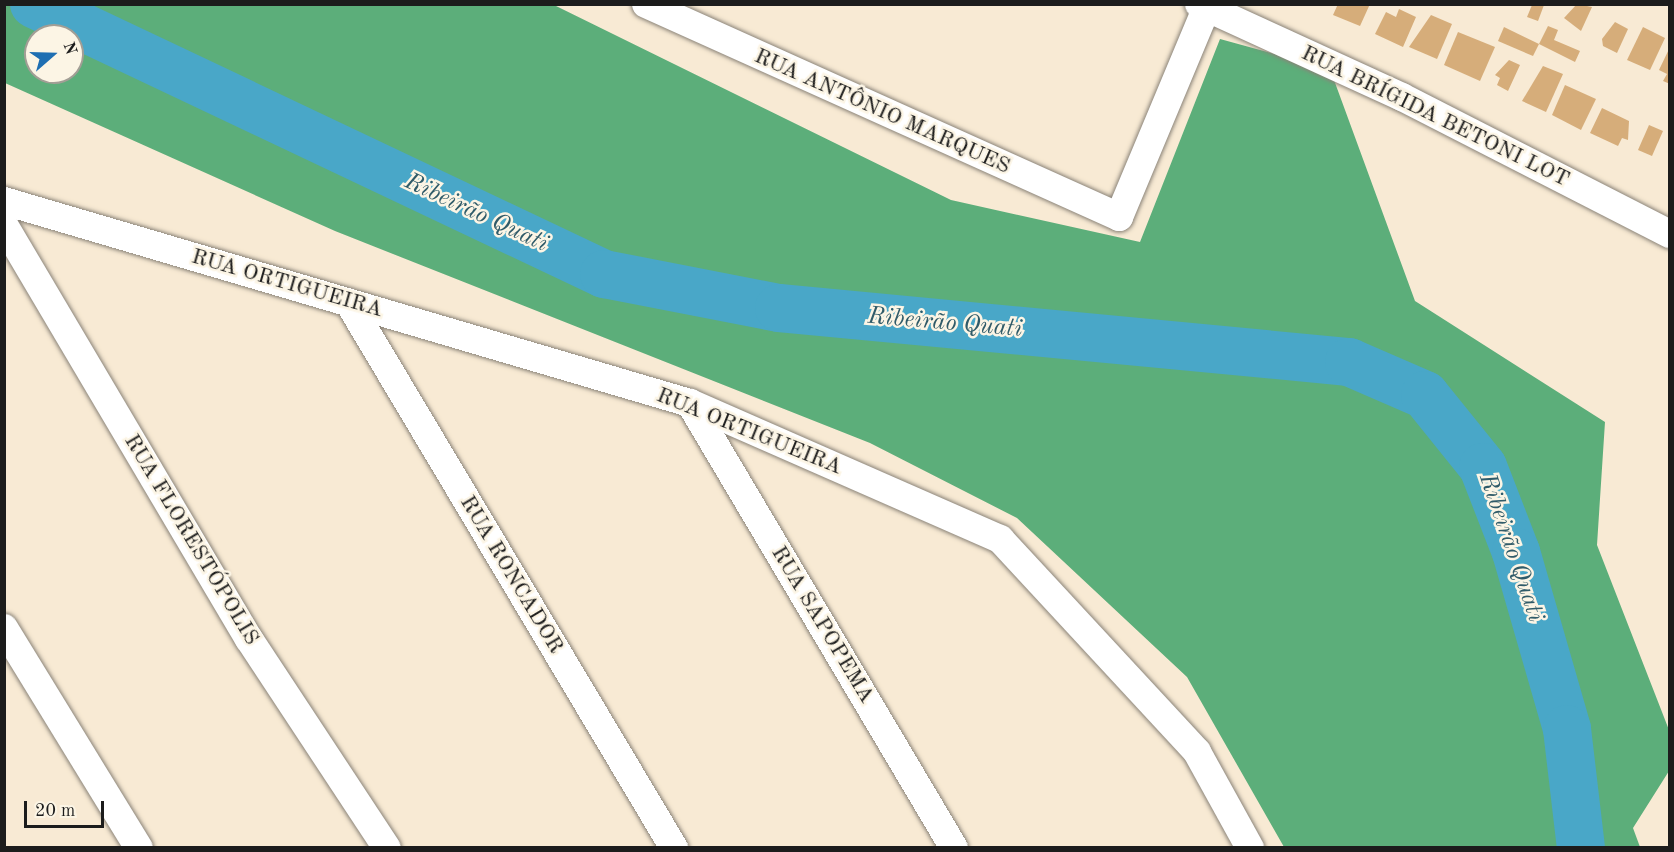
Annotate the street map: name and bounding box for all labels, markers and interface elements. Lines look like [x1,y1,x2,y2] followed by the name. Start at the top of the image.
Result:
[24,24,84,84] north arrow
[59,40,79,57] text: N
[1297,41,1573,193] street label: RUA BRÍGIDA BETONI LOT
[750,44,1014,180] street label: RUA ANTÔNIO MARQUES
[400,168,552,260] water label: Ribeirão Quati
[188,244,386,324] street label: RUA ORTIGUEIRA
[867,303,1023,345] water label: Ribeirão Quati
[652,383,846,481] street label: RUA ORTIGUEIRA
[118,430,264,650] street label: RUA FLORESTÓPOLIS
[1471,470,1549,626] water label: Ribeirão Quati
[453,491,569,659] street label: RUA RONCADOR
[765,542,879,708] street label: RUA SAPOPEMA
[27,789,106,827] scale bar
[35,802,75,820] text: 20 m

